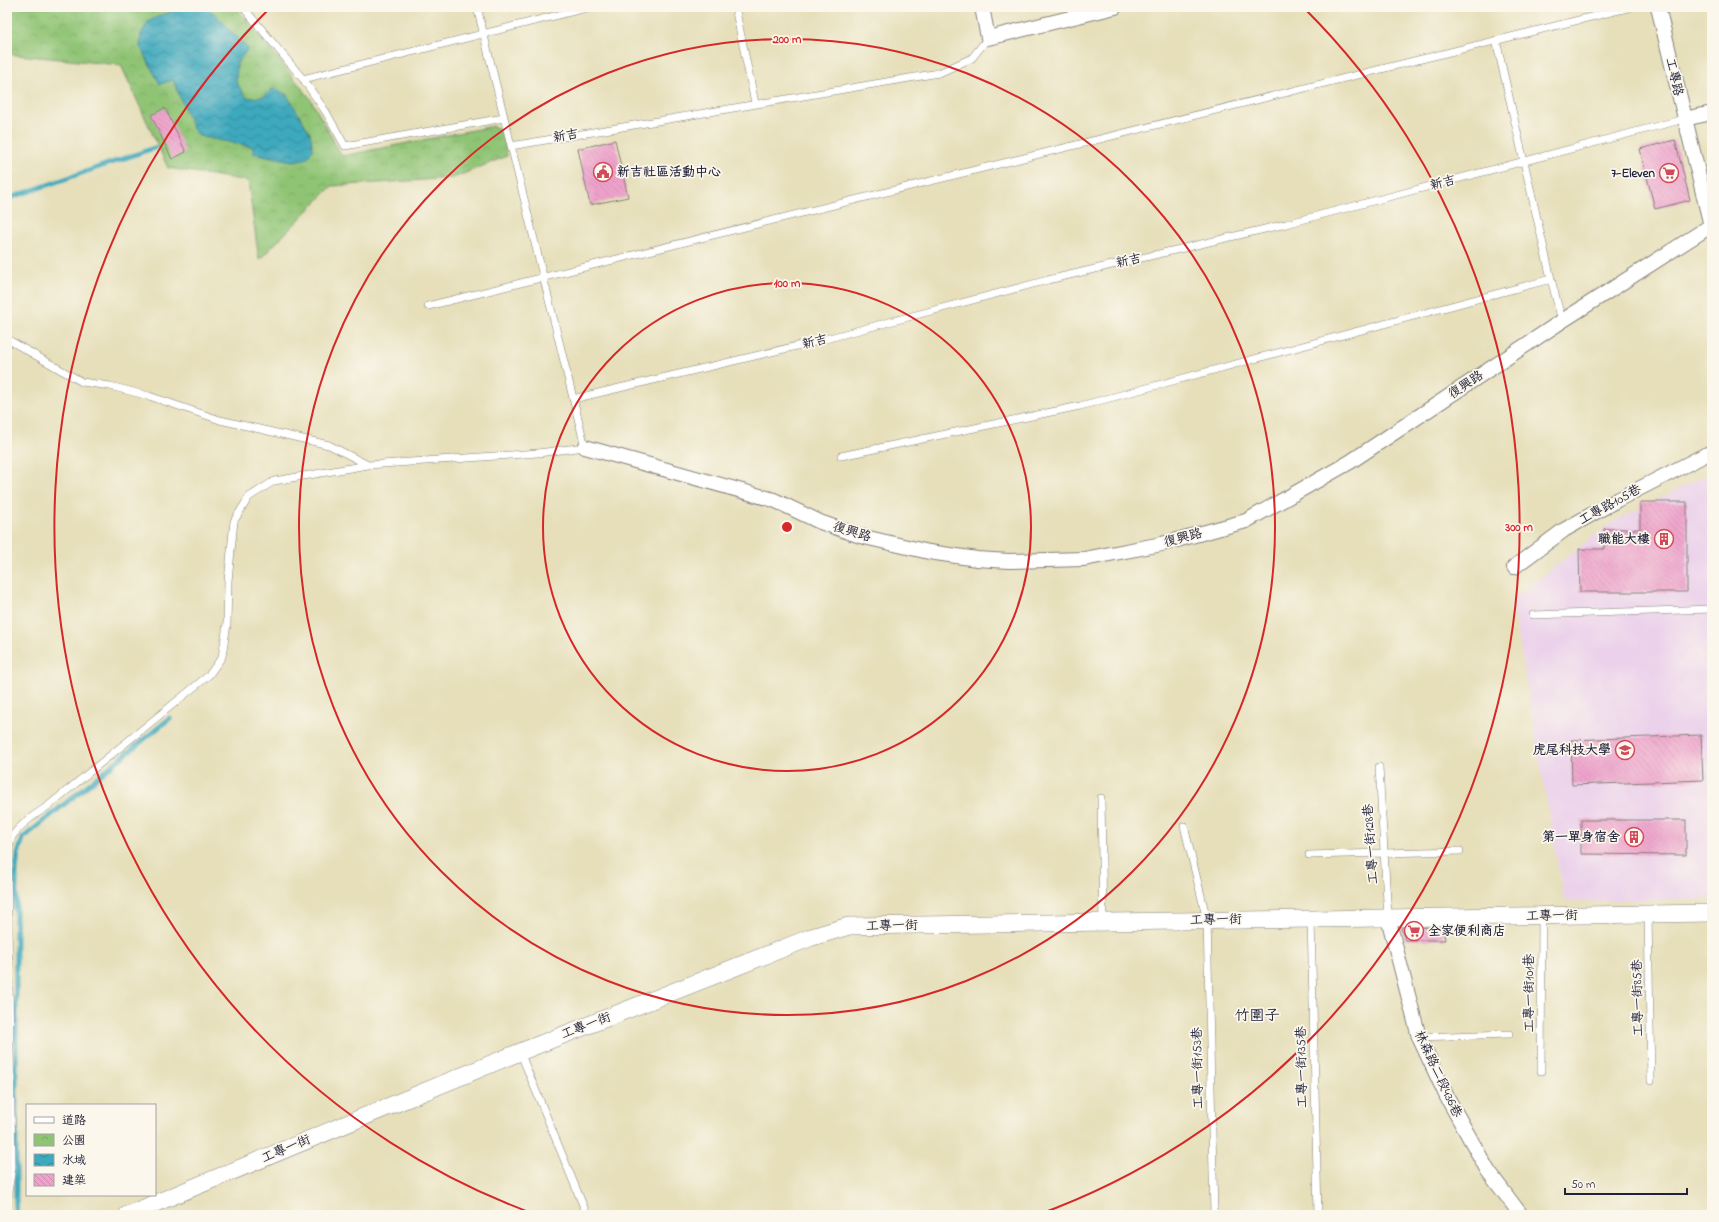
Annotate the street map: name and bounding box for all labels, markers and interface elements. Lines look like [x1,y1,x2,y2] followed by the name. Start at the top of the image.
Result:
[772,31,802,49] text: 200 m
[1660,56,1688,98] street label: 工專路
[552,124,580,148] street label: 新吉
[592,161,614,183] public building icon: 新吉社區活動中心
[1658,162,1680,184] supermarket icon: 7-Eleven
[617,163,721,182] place label: 新吉社區活動中心
[1611,164,1656,183] place label: 7-Eleven
[1428,170,1458,196] street label: 新吉
[1114,249,1144,273] street label: 新吉
[774,275,801,293] text: 100 m
[800,330,830,354] street label: 新吉
[1445,366,1487,404] street label: 復興路
[1575,480,1645,530] street label: 工專路105巷
[831,517,873,547] street label: 復興路
[1504,519,1534,537] text: 300 m
[780,520,794,534] centre of rings
[1162,524,1204,552] street label: 復興路
[1653,528,1675,550] building icon: 職能大樓
[1598,530,1650,549] place label: 職能大樓
[1614,739,1636,761] school or university icon: 虎尾科技大學
[1533,741,1611,760] place label: 虎尾科技大學
[1359,803,1383,885] street label: 工專一街128巷
[1623,826,1645,848] building icon: 第一單身宿舍
[1542,828,1620,847] place label: 第一單身宿舍
[1526,906,1578,926] street label: 工專一街
[1190,910,1242,930] street label: 工專一街
[866,916,918,936] street label: 工專一街
[1403,920,1425,942] supermarket icon: 全家便利商店
[1428,922,1506,941] place label: 全家便利商店
[1520,954,1539,1032] street label: 工專一街101巷
[1628,959,1648,1037] street label: 工專一街85巷
[1234,1005,1280,1027] district label: 竹圍子
[558,1008,614,1044] street label: 工專一街
[1292,1026,1312,1108] street label: 工專一街135巷
[1188,1027,1208,1109] street label: 工專一街153巷
[1409,1027,1467,1121] street label: 林森路二段436巷
[26,1104,156,1196] legend
[62,1112,86,1130] text: 道路
[258,1130,314,1168] street label: 工專一街
[62,1132,86,1150] text: 公園
[62,1152,86,1170] text: 水域
[1565,1170,1687,1196] scale bar
[62,1172,86,1190] text: 建築
[1571,1176,1595,1194] text: 50 m

